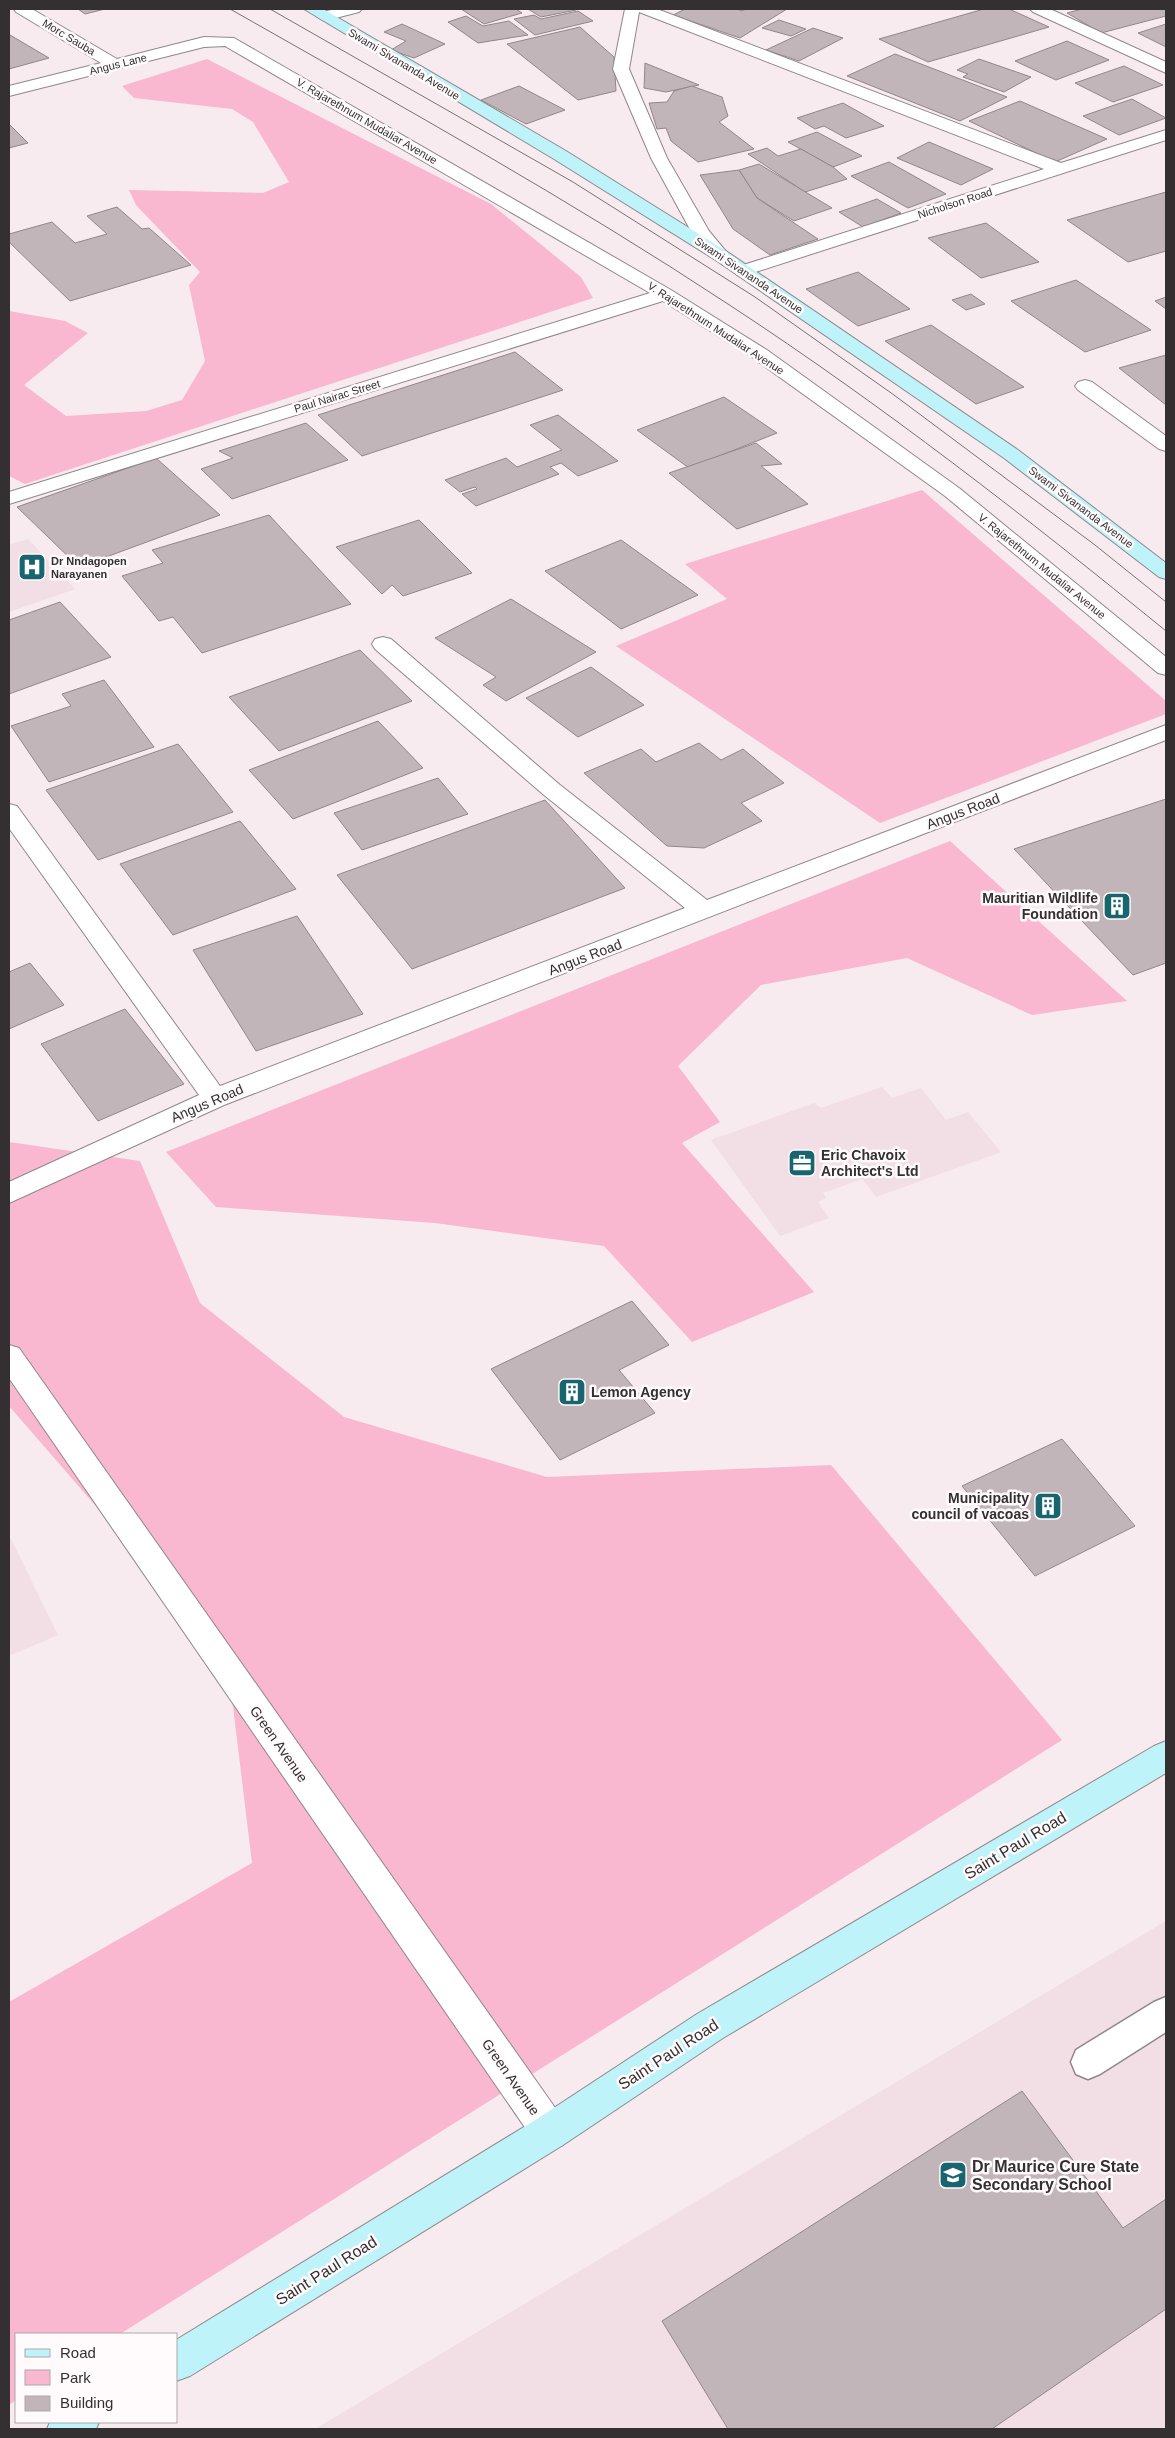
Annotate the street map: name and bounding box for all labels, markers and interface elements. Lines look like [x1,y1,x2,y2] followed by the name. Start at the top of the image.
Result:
[40,17,98,58] street label: Morc Sauba
[346,26,462,102] street label: Swami Sivananda Avenue
[88,51,148,77] street label: Angus Lane
[295,76,439,166] street label: V. Rajarethnum Mudaliar Avenue
[916,185,994,221] street label: Nicholson Road
[693,234,805,316] street label: Swami Sivananda Avenue
[646,279,786,377] street label: V. Rajarethnum Mudaliar Avenue
[293,377,381,415] street label: Paul Nairac Street
[1026,464,1136,550] street label: Swami Sivananda Avenue
[976,511,1108,621] street label: V. Rajarethnum Mudaliar Avenue
[17,552,47,582] hospital icon: Dr Nndagopen Narayanen
[51,555,127,580] place label: Dr Nndagopen Narayanen
[924,790,1002,832] street label: Angus Road
[982,890,1098,922] place label: Mauritian Wildlife Foundation
[1102,891,1132,921] building icon: Mauritian Wildlife Foundation
[546,936,624,978] street label: Angus Road
[168,1081,246,1125] street label: Angus Road
[821,1147,918,1179] place label: Eric Chavoix Architect's Ltd
[787,1148,817,1178] office icon: Eric Chavoix Architect's Ltd
[557,1377,587,1407] building icon: Lemon Agency
[591,1384,691,1400] place label: Lemon Agency
[912,1490,1029,1522] place label: Municipality council of vacoas
[1033,1491,1063,1521] building icon: Municipality council of vacoas
[247,1703,311,1785] street label: Green Avenue
[961,1808,1069,1882] street label: Saint Paul Road
[615,2016,721,2093] street label: Saint Paul Road
[479,2036,543,2118] street label: Green Avenue
[972,2158,1139,2193] place label: Dr Maurice Cure State Secondary School
[938,2160,968,2190] school or university icon: Dr Maurice Cure State Secondary School
[273,2233,380,2308] street label: Saint Paul Road
[15,2333,178,2423] legend
[60,2344,96,2361] text: Road
[60,2369,91,2386] text: Park
[60,2394,113,2411] text: Building

